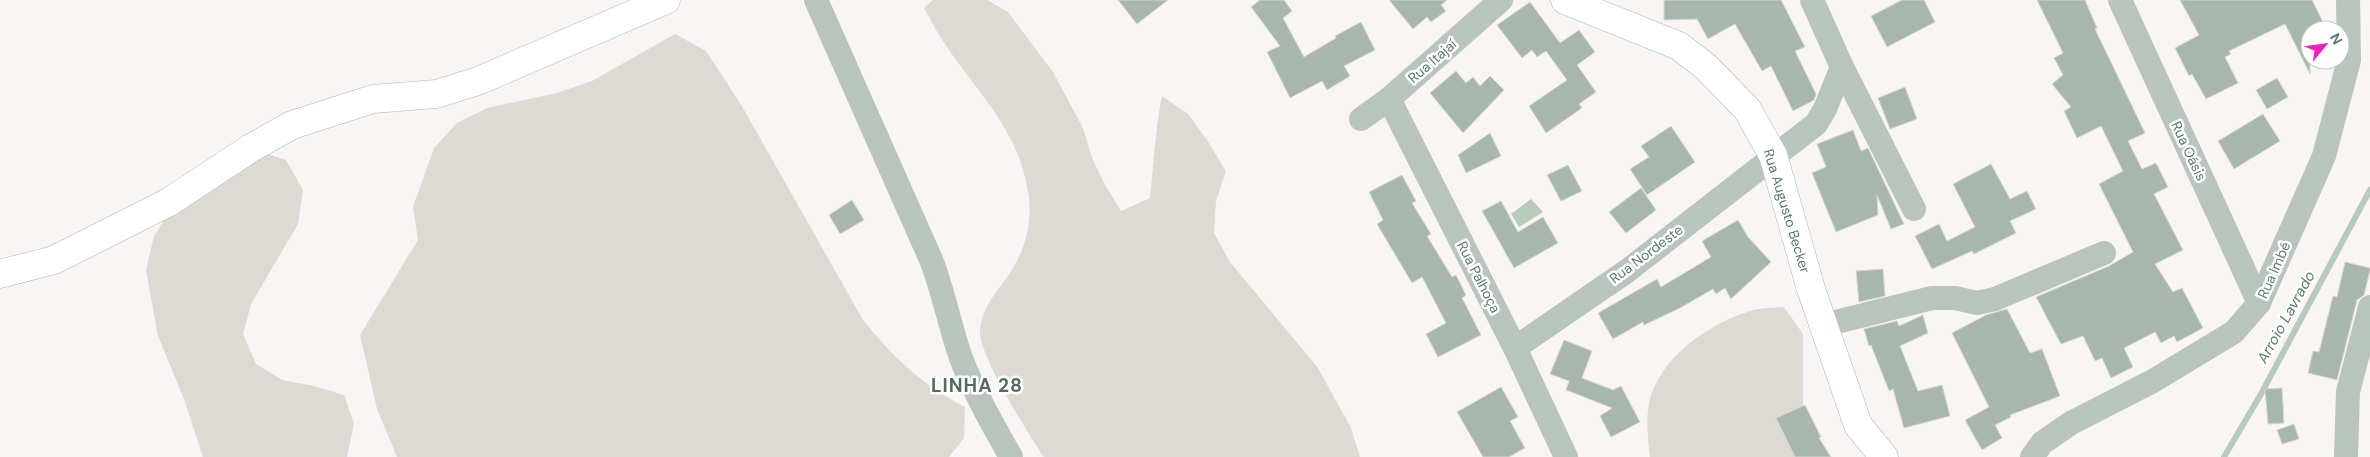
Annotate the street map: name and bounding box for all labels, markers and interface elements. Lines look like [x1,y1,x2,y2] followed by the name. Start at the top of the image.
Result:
[2300,20,2350,70] north arrow
[2326,30,2347,48] text: N
[1404,35,1461,87] street label: Rua Itajaí
[2167,118,2211,184] street label: Rua Oásis
[1760,147,1814,275] street label: Rua Augusto Becker
[1606,221,1686,287] street label: Rua Nordeste
[1453,238,1505,316] street label: Rua Palhoça
[2254,239,2294,301] street label: Rua Imbé
[2252,267,2320,368] water label: Arroio Lavrado
[931,373,1023,398] district label: LINHA 28

